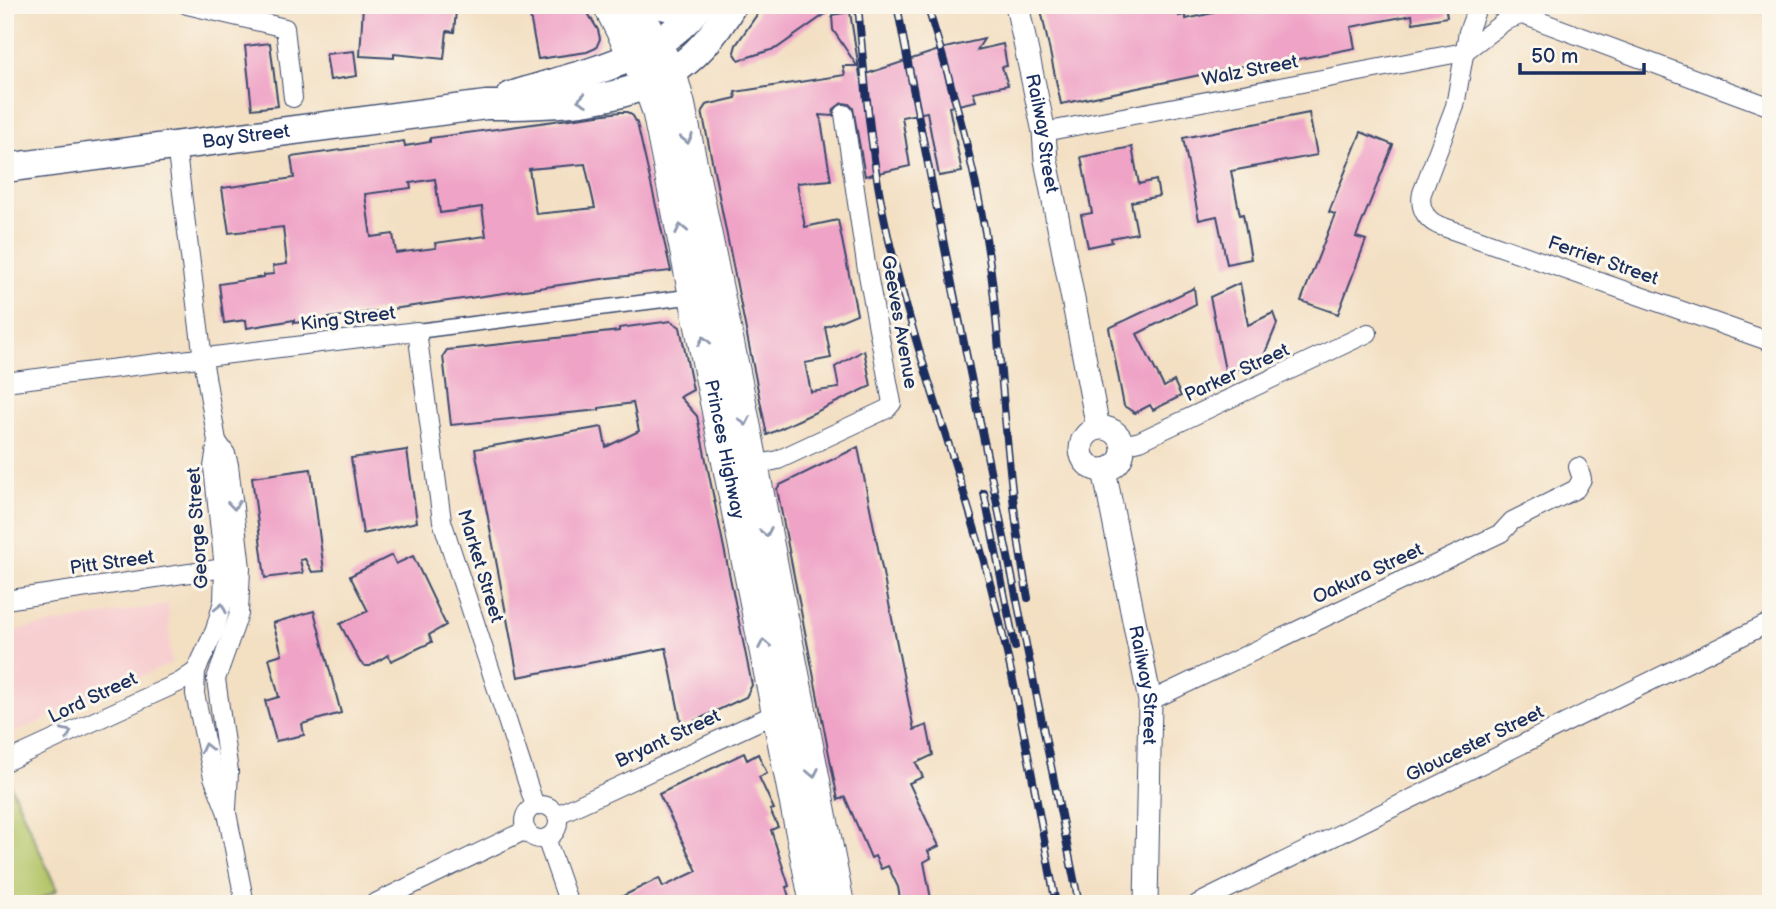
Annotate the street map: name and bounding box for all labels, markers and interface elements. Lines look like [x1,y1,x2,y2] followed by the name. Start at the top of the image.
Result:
[1520,32,1645,76] scale bar
[1531,44,1578,69] text: 50 m
[1200,50,1300,92] street label: Walz Street
[1020,72,1064,195] street label: Railway Street
[576,92,588,107] one-way arrow
[201,119,291,154] street label: Bay Street
[678,133,693,145] one-way arrow
[675,223,690,235] one-way arrow
[1545,231,1661,291] street label: Ferrier Street
[876,253,922,391] street label: Geeves Avenue
[299,302,397,336] street label: King Street
[697,335,712,347] one-way arrow
[1181,339,1293,407] street label: Parker Street
[699,378,750,521] street label: Princes Highway
[737,415,752,427] one-way arrow
[182,466,214,590] street label: George Street
[226,500,241,511] one-way arrow
[452,507,508,625] street label: Market Street
[758,526,773,538] one-way arrow
[1309,538,1427,610] street label: Oakura Street
[68,546,156,580] street label: Pitt Street
[213,602,227,614] one-way arrow
[1124,623,1162,745] street label: Railway Street
[758,638,773,650] one-way arrow
[45,667,141,729] street label: Lord Street
[1402,701,1548,787] street label: Gloucester Street
[612,705,724,773] street label: Bryant Street
[60,727,72,741] one-way arrow
[200,742,214,754] one-way arrow
[805,767,820,779] one-way arrow

